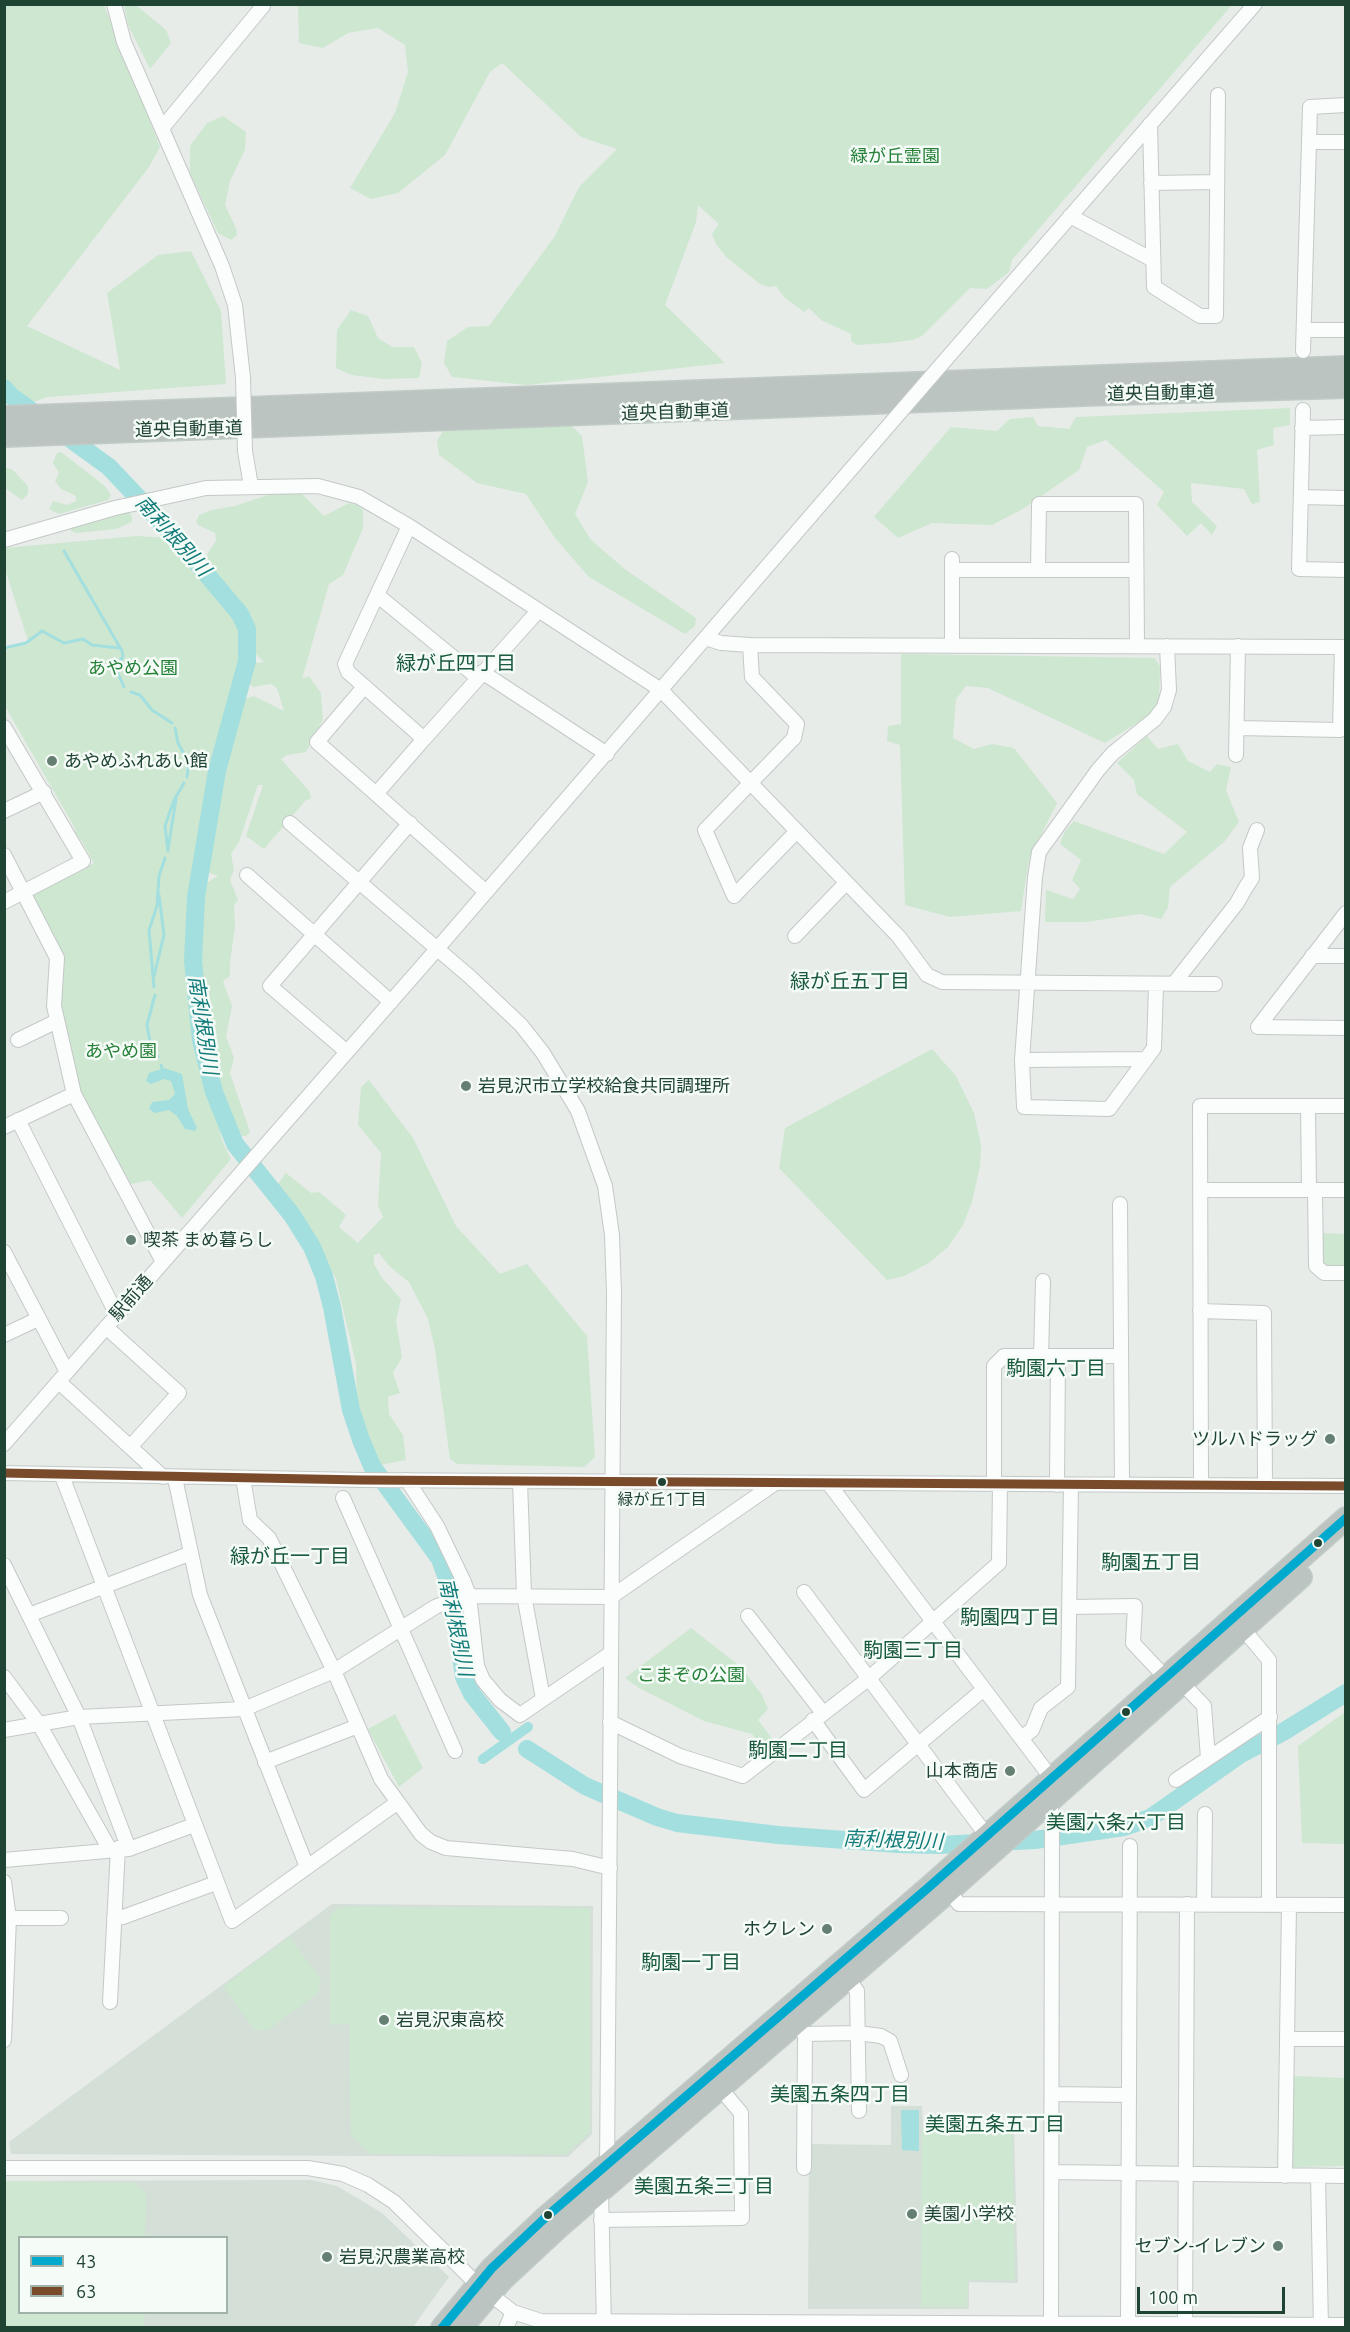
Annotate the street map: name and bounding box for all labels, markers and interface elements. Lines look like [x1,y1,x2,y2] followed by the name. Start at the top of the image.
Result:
[850,145,940,167] park label: 緑が丘霊園
[1107,381,1215,405] street label: 道央自動車道
[621,399,729,425] street label: 道央自動車道
[135,417,243,441] street label: 道央自動車道
[131,491,215,581] water label: 南利根別川
[396,651,516,675] district label: 緑が丘四丁目
[88,657,178,679] park label: あやめ公園
[64,750,208,772] place label: あやめふれあい館
[45,754,59,768] marker: あやめふれあい館
[790,969,910,993] district label: 緑が丘五丁目
[183,974,223,1076] water label: 南利根別川
[85,1040,157,1062] park label: あやめ園
[478,1075,730,1097] place label: 岩見沢市立学校給食共同調理所
[459,1079,473,1093] marker: 岩見沢市立学校給食共同調理所
[143,1229,273,1251] place label: 喫茶 まめ暮らし
[124,1233,138,1247] marker: 喫茶 まめ暮らし
[105,1271,157,1325] street label: 駅前通
[1006,1356,1106,1380] district label: 駒園六丁目
[1192,1428,1318,1450] place label: ツルハドラッグ
[1323,1432,1337,1446] marker: ツルハドラッグ
[656,1476,668,1488] marker: 緑が丘1丁目
[617,1490,707,1510] place label: 緑が丘1丁目
[1312,1537,1324,1549] unlabelled marker
[230,1544,350,1568] district label: 緑が丘一丁目
[1101,1550,1201,1574] district label: 駒園五丁目
[434,1576,478,1678] water label: 南利根別川
[960,1605,1060,1629] district label: 駒園四丁目
[863,1638,963,1662] district label: 駒園三丁目
[637,1664,745,1686] park label: こまぞの公園
[1120,1706,1132,1718] unlabelled marker
[748,1738,848,1762] district label: 駒園二丁目
[926,1760,998,1782] place label: 山本商店
[1003,1764,1017,1778] marker: 山本商店
[1046,1810,1186,1834] district label: 美園六条六丁目
[843,1826,943,1854] water label: 南利根別川
[743,1918,815,1940] place label: ホクレン
[820,1922,834,1936] marker: ホクレン
[641,1950,741,1974] district label: 駒園一丁目
[396,2009,504,2031] place label: 岩見沢東高校
[377,2013,391,2027] marker: 岩見沢東高校
[770,2082,910,2106] district label: 美園五条四丁目
[925,2112,1065,2136] district label: 美園五条五丁目
[634,2174,774,2198] district label: 美園五条三丁目
[924,2203,1014,2225] place label: 美園小学校
[905,2207,919,2221] marker: 美園小学校
[542,2209,554,2221] unlabelled marker
[1135,2235,1266,2257] place label: セブン-イレブン
[18,2236,228,2314] legend
[1271,2239,1285,2253] marker: セブン-イレブン
[339,2246,465,2268] place label: 岩見沢農業高校
[320,2250,334,2264] marker: 岩見沢農業高校
[76,2251,96,2271] text: 43
[1140,2275,1288,2313] scale bar
[76,2281,96,2301] text: 63
[1148,2287,1198,2307] text: 100 m

